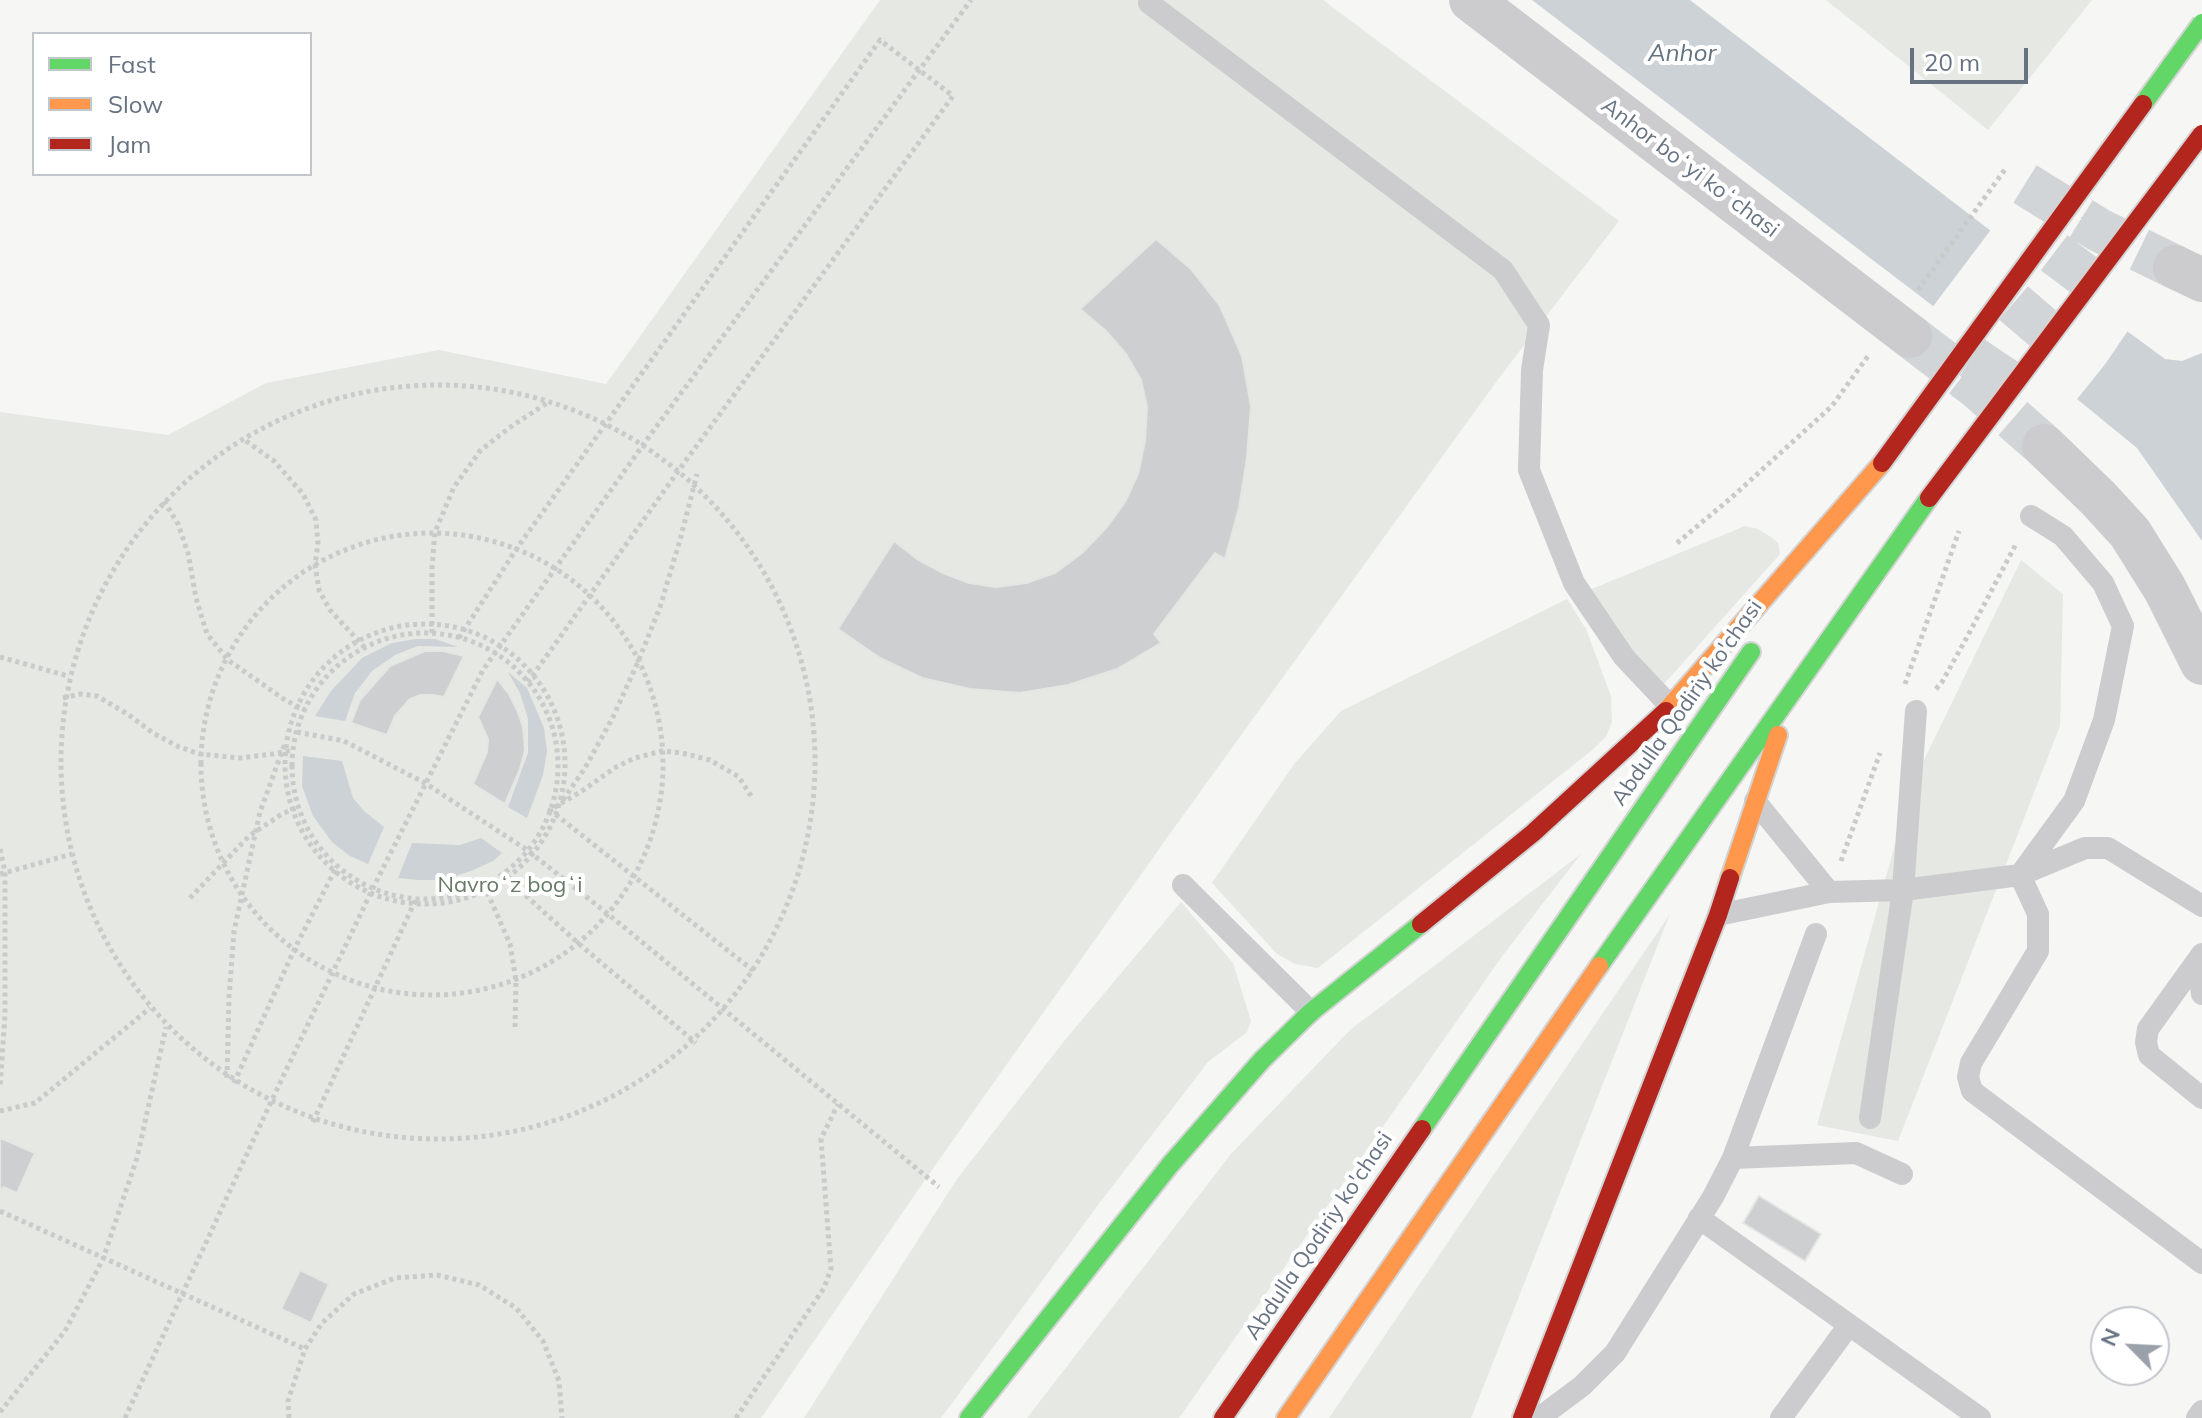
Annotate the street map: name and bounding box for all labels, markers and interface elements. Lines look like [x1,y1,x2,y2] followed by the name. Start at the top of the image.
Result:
[32,32,312,176] legend
[1914,32,2032,82] scale bar
[1648,40,1716,68] water label: Anhor
[1924,47,1980,77] text: 20 m
[108,49,156,79] text: Fast
[108,89,163,119] text: Slow
[1596,93,1784,243] street label: Anhor boʻyi koʻchasi
[108,129,151,159] text: Jam
[1606,595,1768,811] street label: Abdulla Qodiriy ko'chasi
[437,872,583,898] park label: Navroʻz bogʻi
[1240,1127,1398,1345] street label: Abdulla Qodiriy ko'chasi
[2090,1306,2170,1386] north arrow
[2094,1324,2126,1350] text: N

